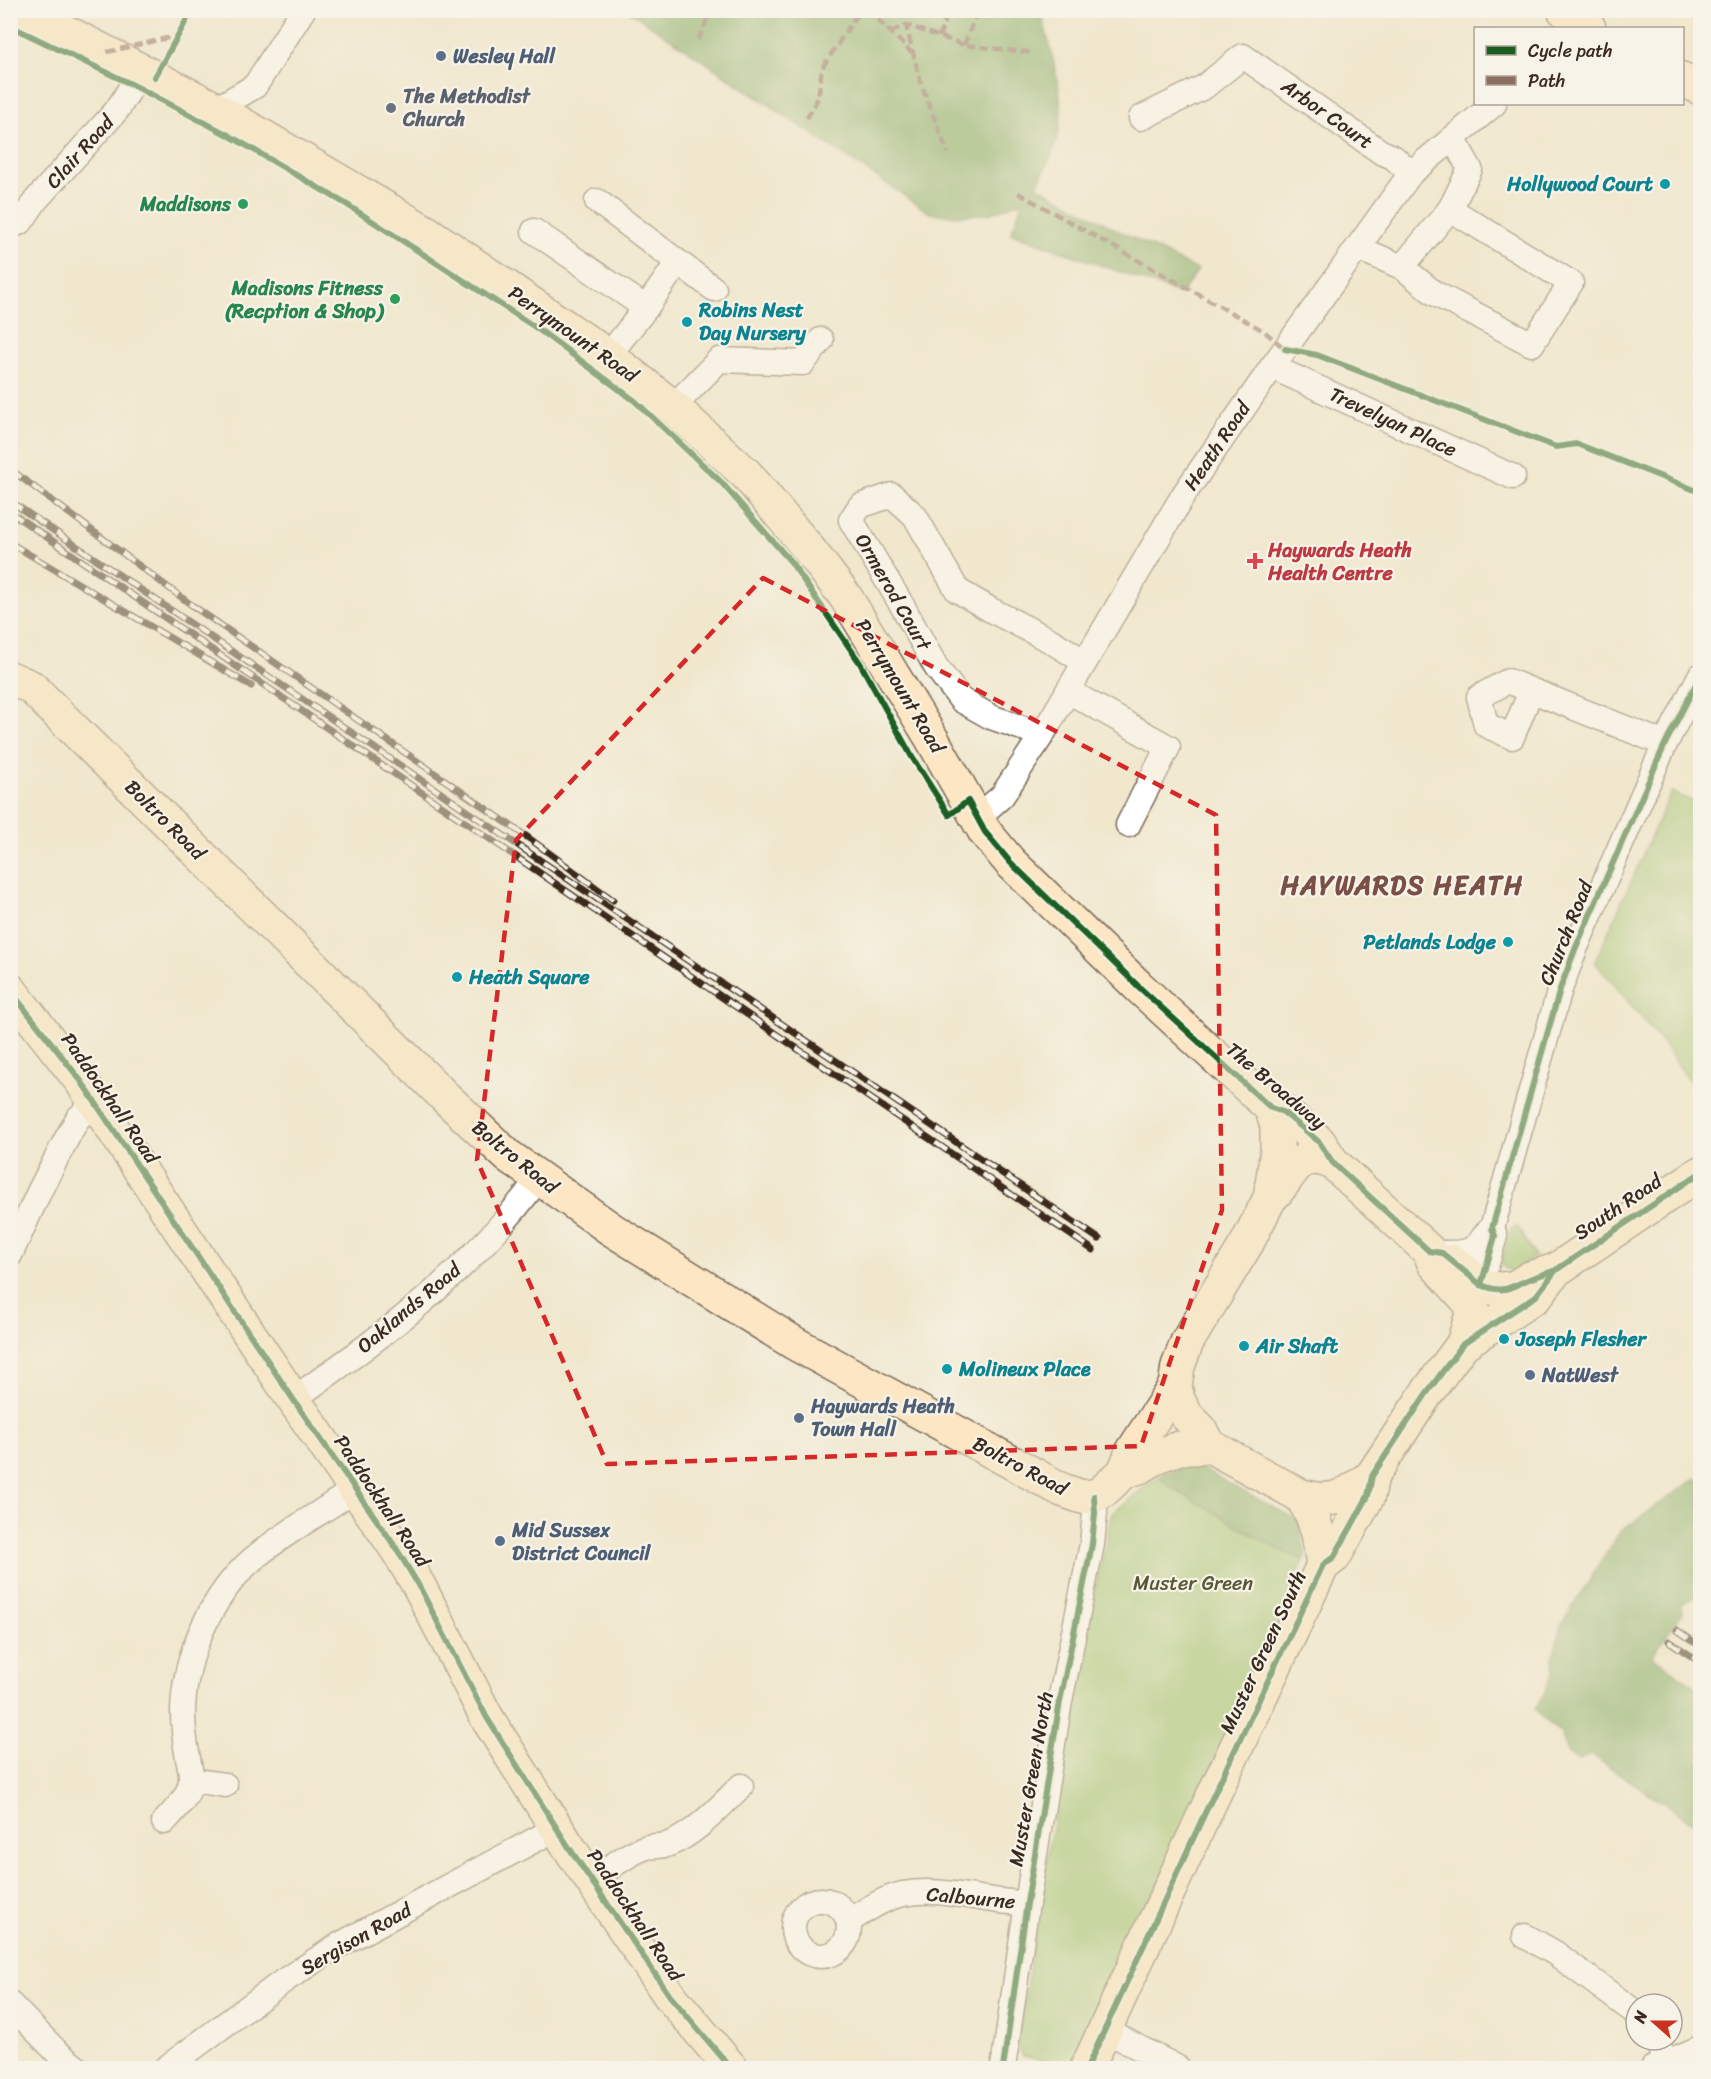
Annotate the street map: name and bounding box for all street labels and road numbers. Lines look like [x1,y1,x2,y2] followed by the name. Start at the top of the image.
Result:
[1273,69,1381,159] street label: Arbor Court
[37,106,124,197] street label: Clair Road
[501,276,647,393] street label: Perrymount Road
[1323,377,1463,467] street label: Trevelyan Place
[1174,393,1261,498] street label: Heath Road
[845,527,941,658] street label: Ormerod Court
[846,612,955,761] street label: Perrymount Road
[116,771,215,870] street label: Boltro Road
[1529,874,1603,991] street label: Church Road
[51,1025,169,1172] street label: Paddockhall Road
[1218,1033,1335,1139] street label: The Broadway
[464,1111,567,1204] street label: Boltro Road
[1567,1164,1671,1250] street label: South Road
[349,1253,470,1362] street label: Oaklands Road
[966,1426,1075,1506] street label: Boltro Road
[324,1427,440,1576] street label: Paddockhall Road
[1210,1564,1316,1740] street label: Muster Green South
[998,1689,1064,1869] street label: Muster Green North
[577,1841,693,1990] street label: Paddockhall Road
[925,1877,1017,1919] street label: Calbourne
[294,1892,420,1985] street label: Sergison Road

